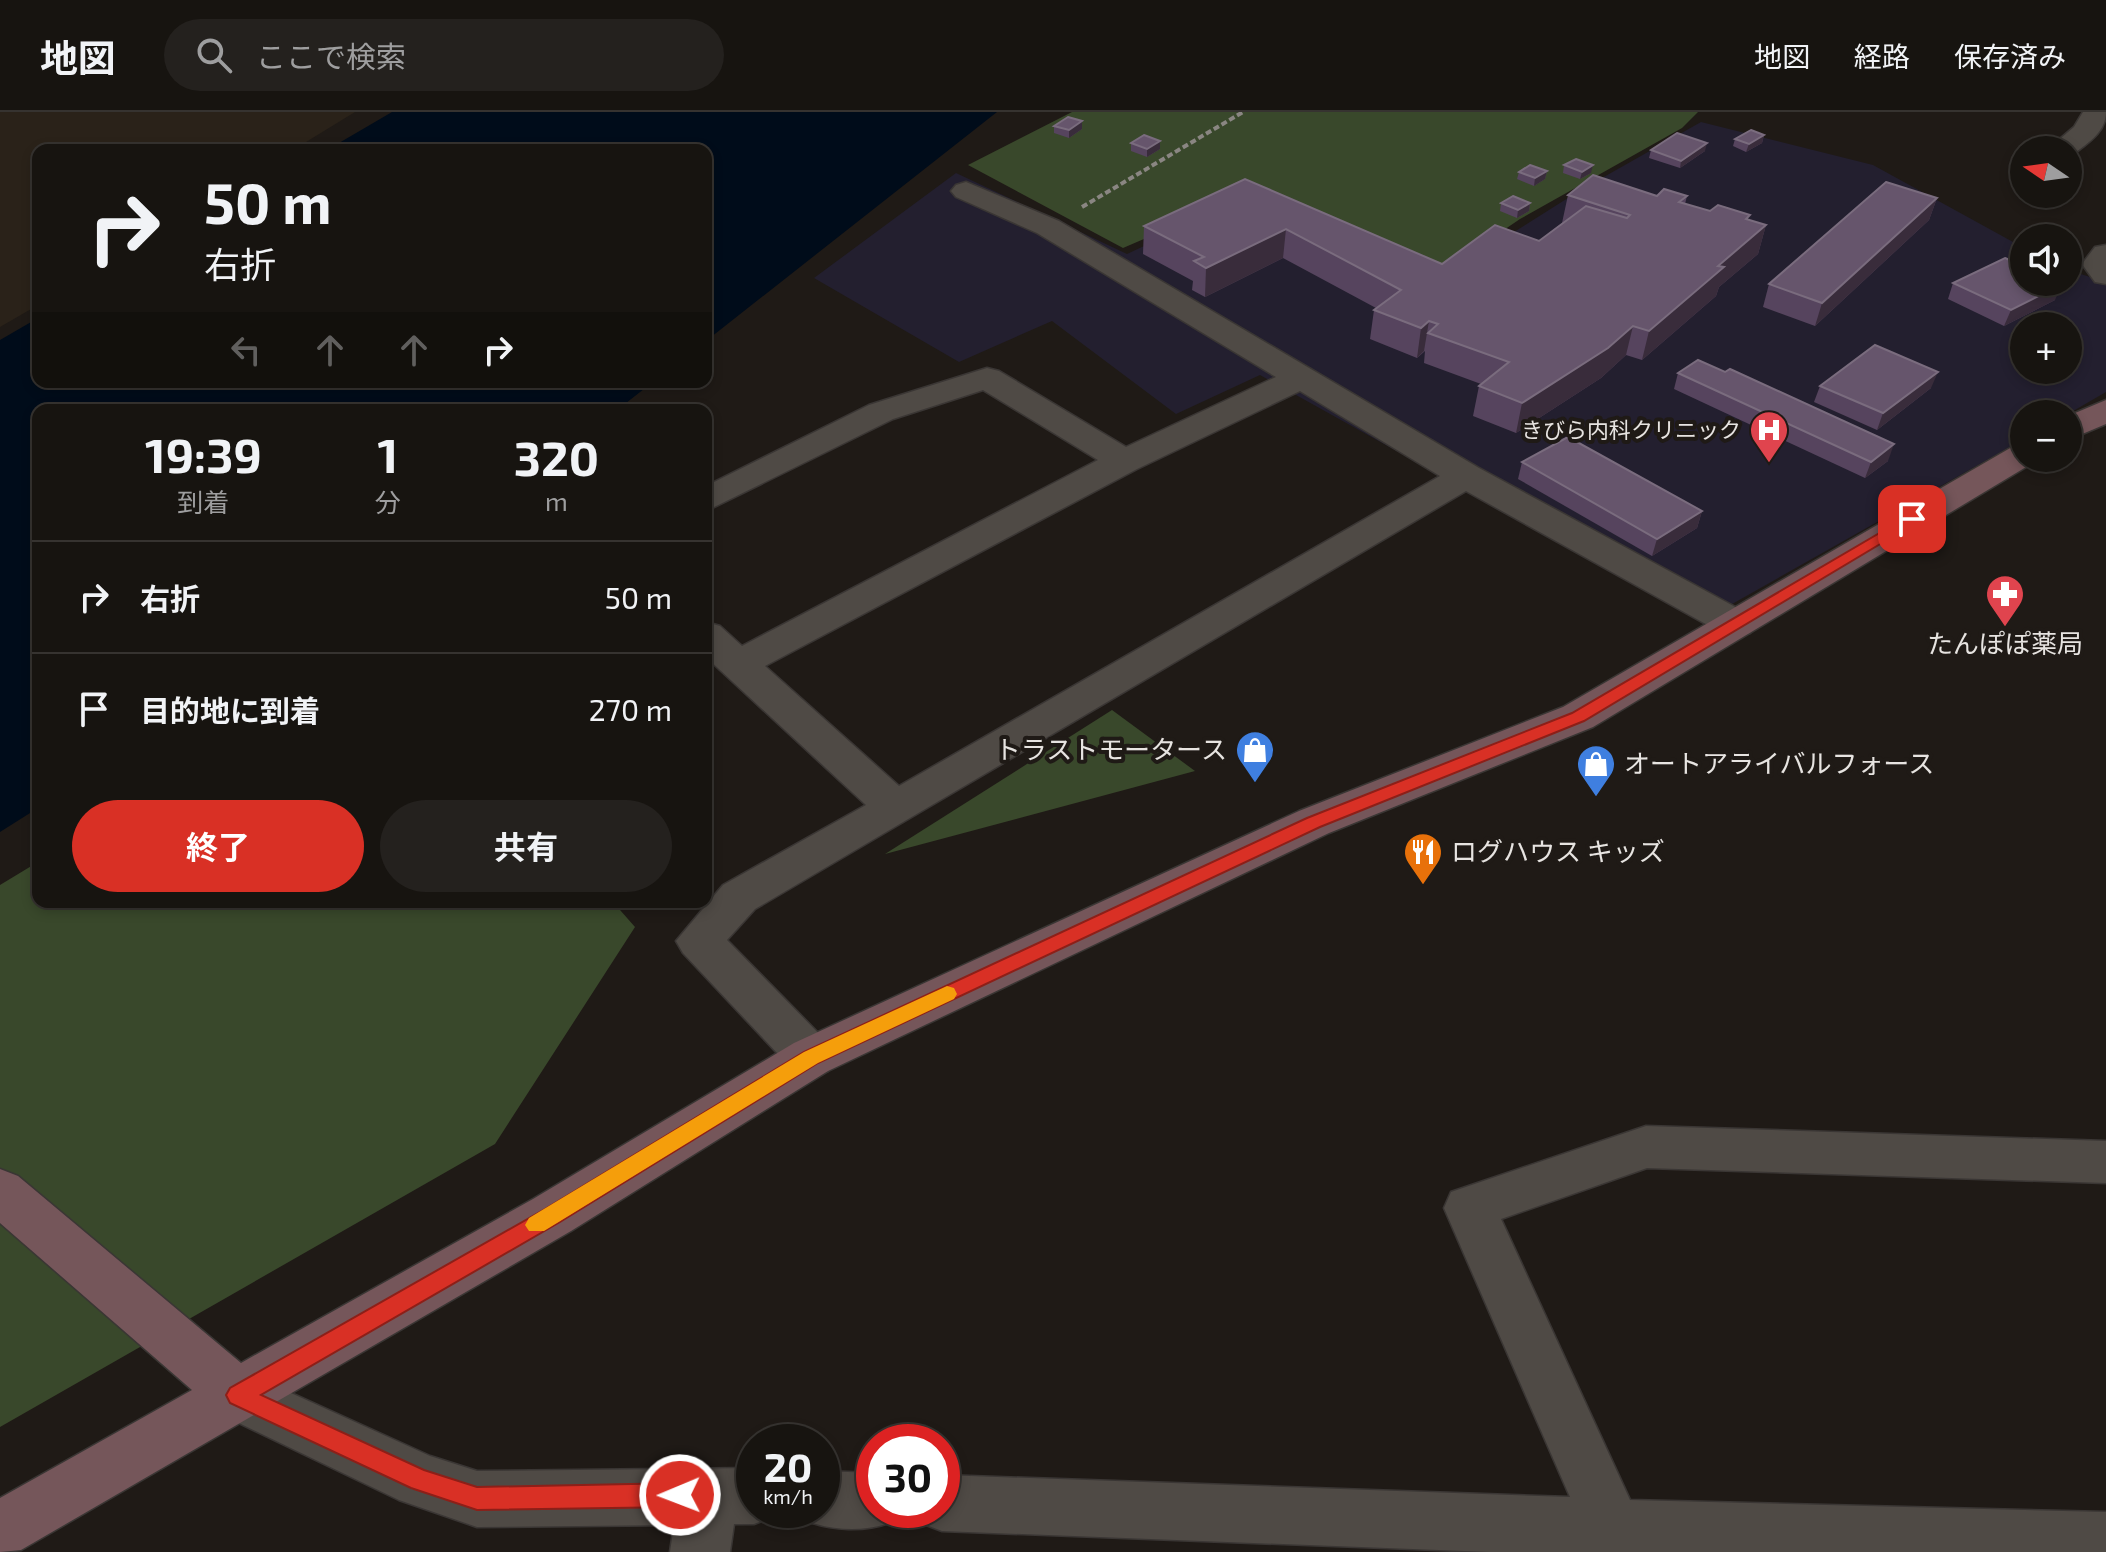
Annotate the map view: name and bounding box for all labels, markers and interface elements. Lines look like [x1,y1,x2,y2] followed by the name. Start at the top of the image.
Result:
[164,19,724,91] search box
[192,33,236,77] icon: search
[40,34,116,80] text: 地図
[256,38,406,74] text: ここで検索
[1754,39,1810,73] text: 地図
[1854,39,1910,73] text: 経路
[1954,39,2066,73] text: 保存済み
[2010,136,2082,208] north arrow
[2010,136,2082,472] map controls
[204,168,332,235] text: 50 m
[72,176,176,280] icon: right
[2010,224,2082,296] button: sound
[204,242,276,285] text: 右折
[2010,312,2082,384] button: +
[224,328,268,372] icon: left
[308,328,352,372] icon: ahead
[392,328,436,372] icon: ahead
[476,328,520,372] icon: right
[2010,400,2082,472] button: −
[1748,409,1790,464] hospital icon: きびら内科クリニック
[1521,416,1741,442] place label: きびら内科クリニック
[145,425,262,483] text: 19:39
[377,425,398,483] text: 1
[514,428,599,486] text: 320
[545,485,568,516] text: m
[1878,485,1946,553] pin
[177,486,229,517] text: 到着
[375,486,401,517] text: 分
[1890,497,1934,541] icon: arrive
[1984,573,2026,628] pharmacy icon: たんぽぽ薬局
[72,575,116,619] icon: right
[605,579,672,615] text: 50 m
[140,580,200,616] text: 右折
[1927,627,2083,658] place label: たんぽぽ薬局
[72,687,116,731] icon: arrive
[589,691,672,727] text: 270 m
[140,692,320,728] text: 目的地に到着
[1234,729,1276,784] shop icon: トラストモータース
[995,733,1227,764] place label: トラストモータース
[1575,743,1617,798] shop icon: オートアライバルフォース
[1624,747,1934,778] place label: オートアライバルフォース
[72,800,364,892] button: 終了
[380,800,672,892] button: 共有
[1402,831,1444,886] restaurant icon: ログハウス キッズ
[1451,835,1665,866] place label: ログハウス キッズ
[856,1424,960,1528] speed limit sign: 30
[764,1442,812,1490] text: 20
[638,1453,722,1537] position arrow
[763,1484,813,1508] text: km/h

